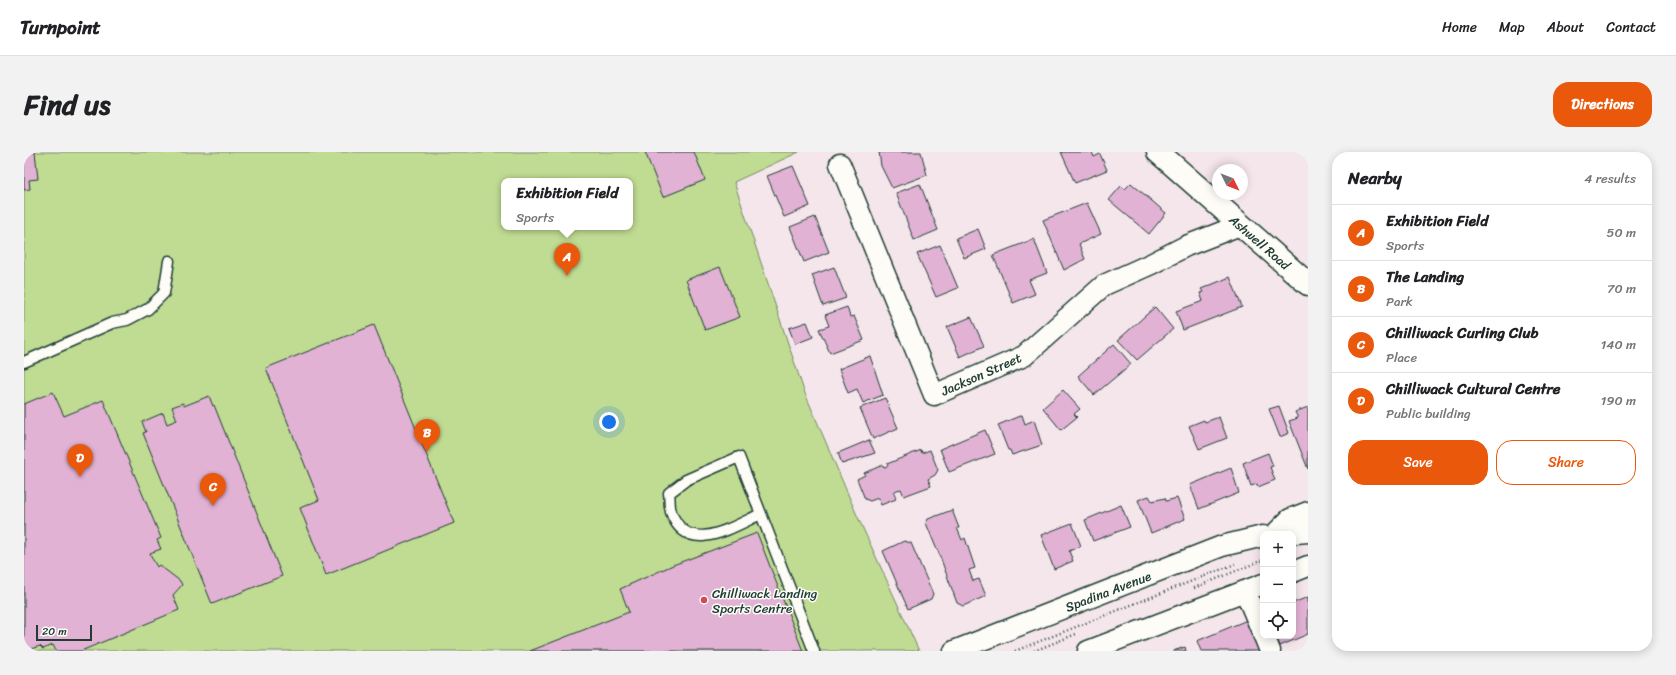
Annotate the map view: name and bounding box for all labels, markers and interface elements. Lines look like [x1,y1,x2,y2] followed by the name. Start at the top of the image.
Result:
[20,11,101,44] text: Turnpoint
[1442,15,1477,40] text: Home
[1499,15,1525,40] text: Map
[1547,15,1584,40] text: About
[1606,15,1656,40] text: Contact
[24,80,111,129] text: Find us
[1553,82,1652,127] button: Directions
[1348,163,1402,193] text: Nearby
[1212,164,1248,200] north arrow
[1584,167,1636,190] text: 4 results
[501,178,633,230] popup
[516,180,618,206] text: Exhibition Field
[516,206,554,229] text: Sports
[1223,208,1297,277] street label: Ashwell Road
[1386,208,1488,234] text: Exhibition Field
[1357,221,1365,244] text: A
[1606,221,1636,244] text: 50 m
[1386,234,1424,257] text: Sports
[554,243,580,276] pin: A
[1386,264,1464,290] text: The Landing
[1357,277,1365,300] text: B
[1607,277,1636,300] text: 70 m
[1386,290,1413,313] text: Park
[1386,320,1539,346] text: Chilliwack Curling Club
[1357,333,1365,356] text: C
[1601,333,1636,356] text: 140 m
[936,346,1026,403] street label: Jackson Street
[1386,346,1417,369] text: Place
[1386,376,1560,402] text: Chilliwack Cultural Centre
[1357,389,1365,412] text: D
[1601,389,1636,412] text: 190 m
[1386,402,1471,425] text: Public building
[599,412,619,432] your location
[414,419,440,452] pin: B
[1348,440,1488,485] button: Save
[1496,440,1636,485] button: Share
[67,444,93,477] pin: D
[200,473,226,506] pin: C
[1260,531,1296,639] map controls
[1260,531,1296,567] button: +
[1062,565,1155,618] street label: Spadina Avenue
[1260,567,1296,603] button: −
[712,582,818,620] place label: Chilliwack Landing Sports Centre
[699,595,709,605] marker: Chilliwack Landing Sports Centre
[1260,603,1296,639] button: locate
[42,622,67,641] text: 20 m
[36,623,92,642] scale bar

